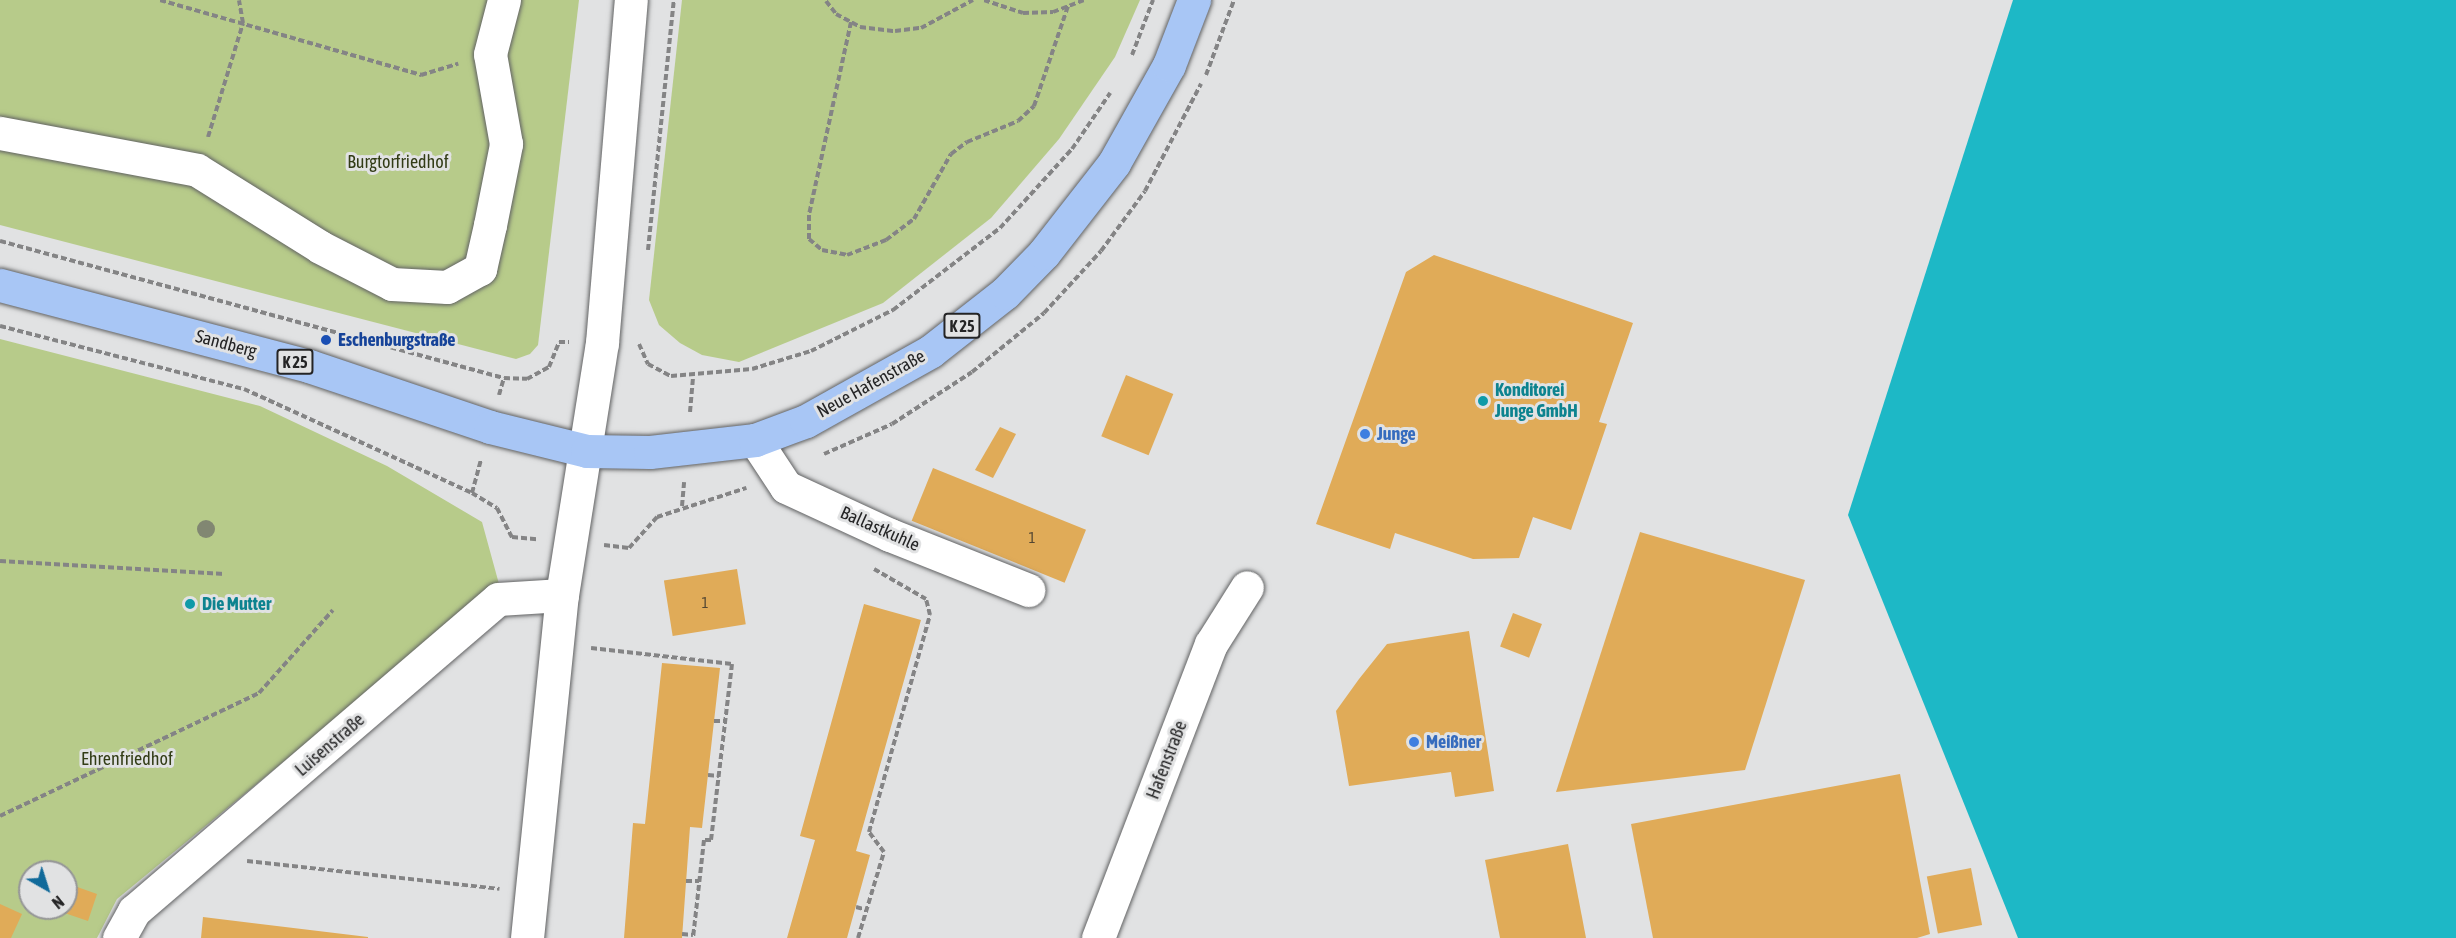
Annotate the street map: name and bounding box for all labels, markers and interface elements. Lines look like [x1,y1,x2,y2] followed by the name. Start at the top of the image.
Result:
[347,151,449,173] park label: Burgtorfriedhof
[942,313,982,339] road number: K 25
[193,325,259,363] street label: Sandberg
[338,329,456,351] place label: Eschenburgstraße
[319,333,333,347] marker: Eschenburgstraße
[813,345,929,423] street label: Neue Hafenstraße
[276,349,314,375] road number: K 25
[1495,380,1578,422] place label: Konditorei Junge GmbH
[1476,394,1490,408] marker: Konditorei Junge GmbH
[1377,423,1416,445] place label: Junge
[1358,427,1372,441] marker: Junge
[837,502,923,556] street label: Ballastkuhle
[1028,529,1036,547] house number: 1
[202,593,271,615] place label: Die Mutter
[701,594,709,612] house number: 1
[183,597,197,611] marker: Die Mutter
[291,709,369,781] street label: Luisenstraße
[1142,718,1192,802] street label: Hafenstraße
[1426,731,1481,753] place label: Meißner
[1407,735,1421,749] marker: Meißner
[81,748,173,770] park label: Ehrenfriedhof
[18,860,78,920] north arrow
[49,892,67,912] text: N

